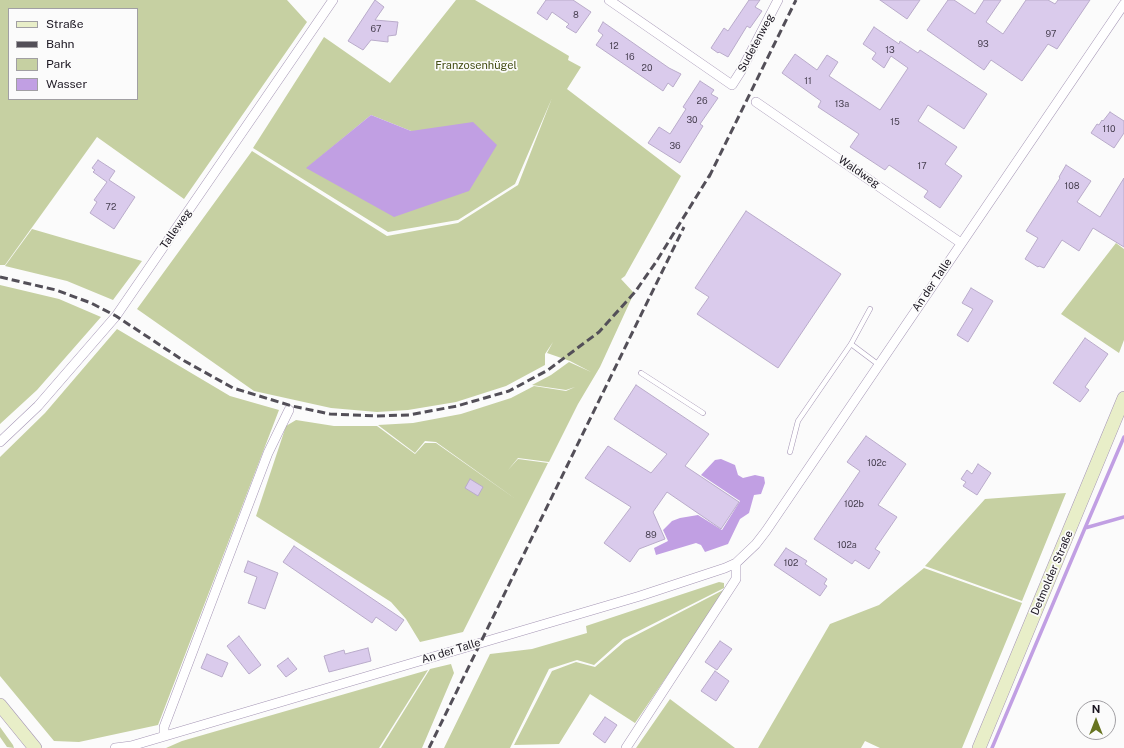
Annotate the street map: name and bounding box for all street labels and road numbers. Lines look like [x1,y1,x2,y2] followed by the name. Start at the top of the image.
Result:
[735,12,777,74] street label: Sudetenweg
[836,153,882,191] street label: Waldweg
[157,206,195,252] street label: Talleweg
[909,256,955,314] street label: An der Talle
[1028,529,1076,617] street label: Detmolder Straße
[420,636,482,666] street label: An der Talle

